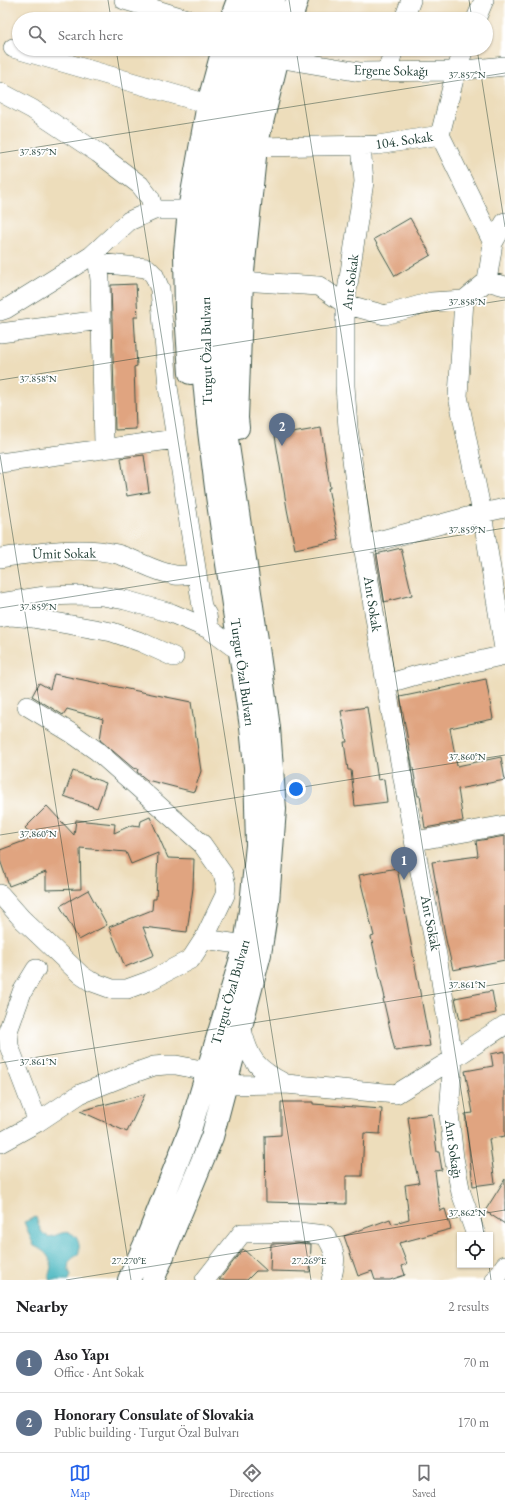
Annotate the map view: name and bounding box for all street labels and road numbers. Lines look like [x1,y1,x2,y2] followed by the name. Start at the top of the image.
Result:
[354,60,429,80] street label: Ergene Sokağı
[374,127,434,153] street label: 104. Sokak
[338,253,362,312] street label: Ant Sokak
[196,296,216,405] street label: Turgut Özal Bulvarı
[32,543,96,563] street label: Ümit Sokak
[360,574,386,634] street label: Ant Sokak
[227,617,260,727] street label: Turgut Özal Bulvarı
[417,893,445,953] street label: Ant Sokak
[206,937,254,1047] street label: Turgut Özal Bulvarı
[441,1117,467,1180] street label: Ant Sokağı

